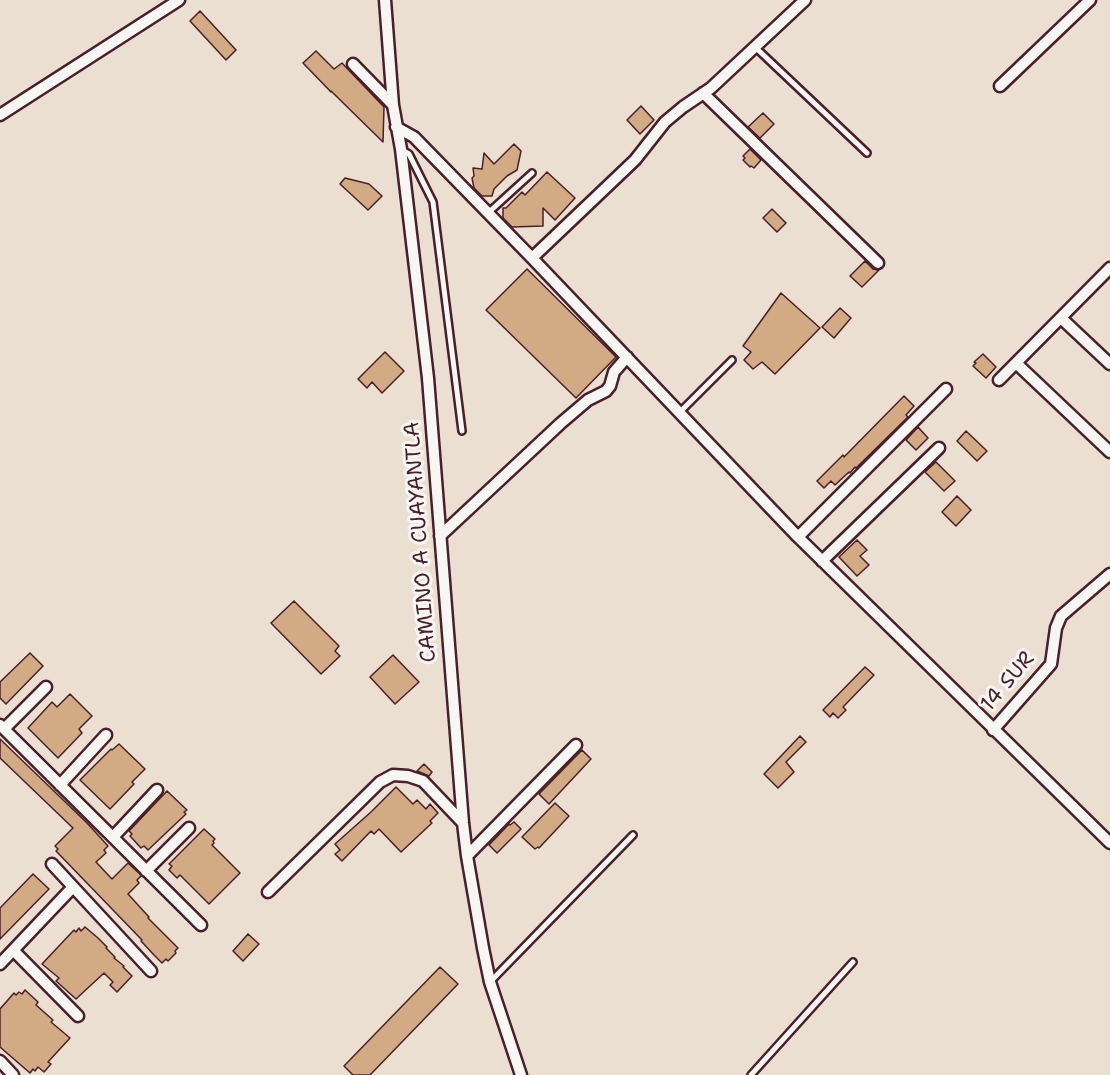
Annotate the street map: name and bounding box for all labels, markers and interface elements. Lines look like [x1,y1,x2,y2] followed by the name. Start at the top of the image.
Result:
[400,421,442,663] street label: CAMINO A CUAYANTLA
[976,647,1040,717] street label: 14 SUR

